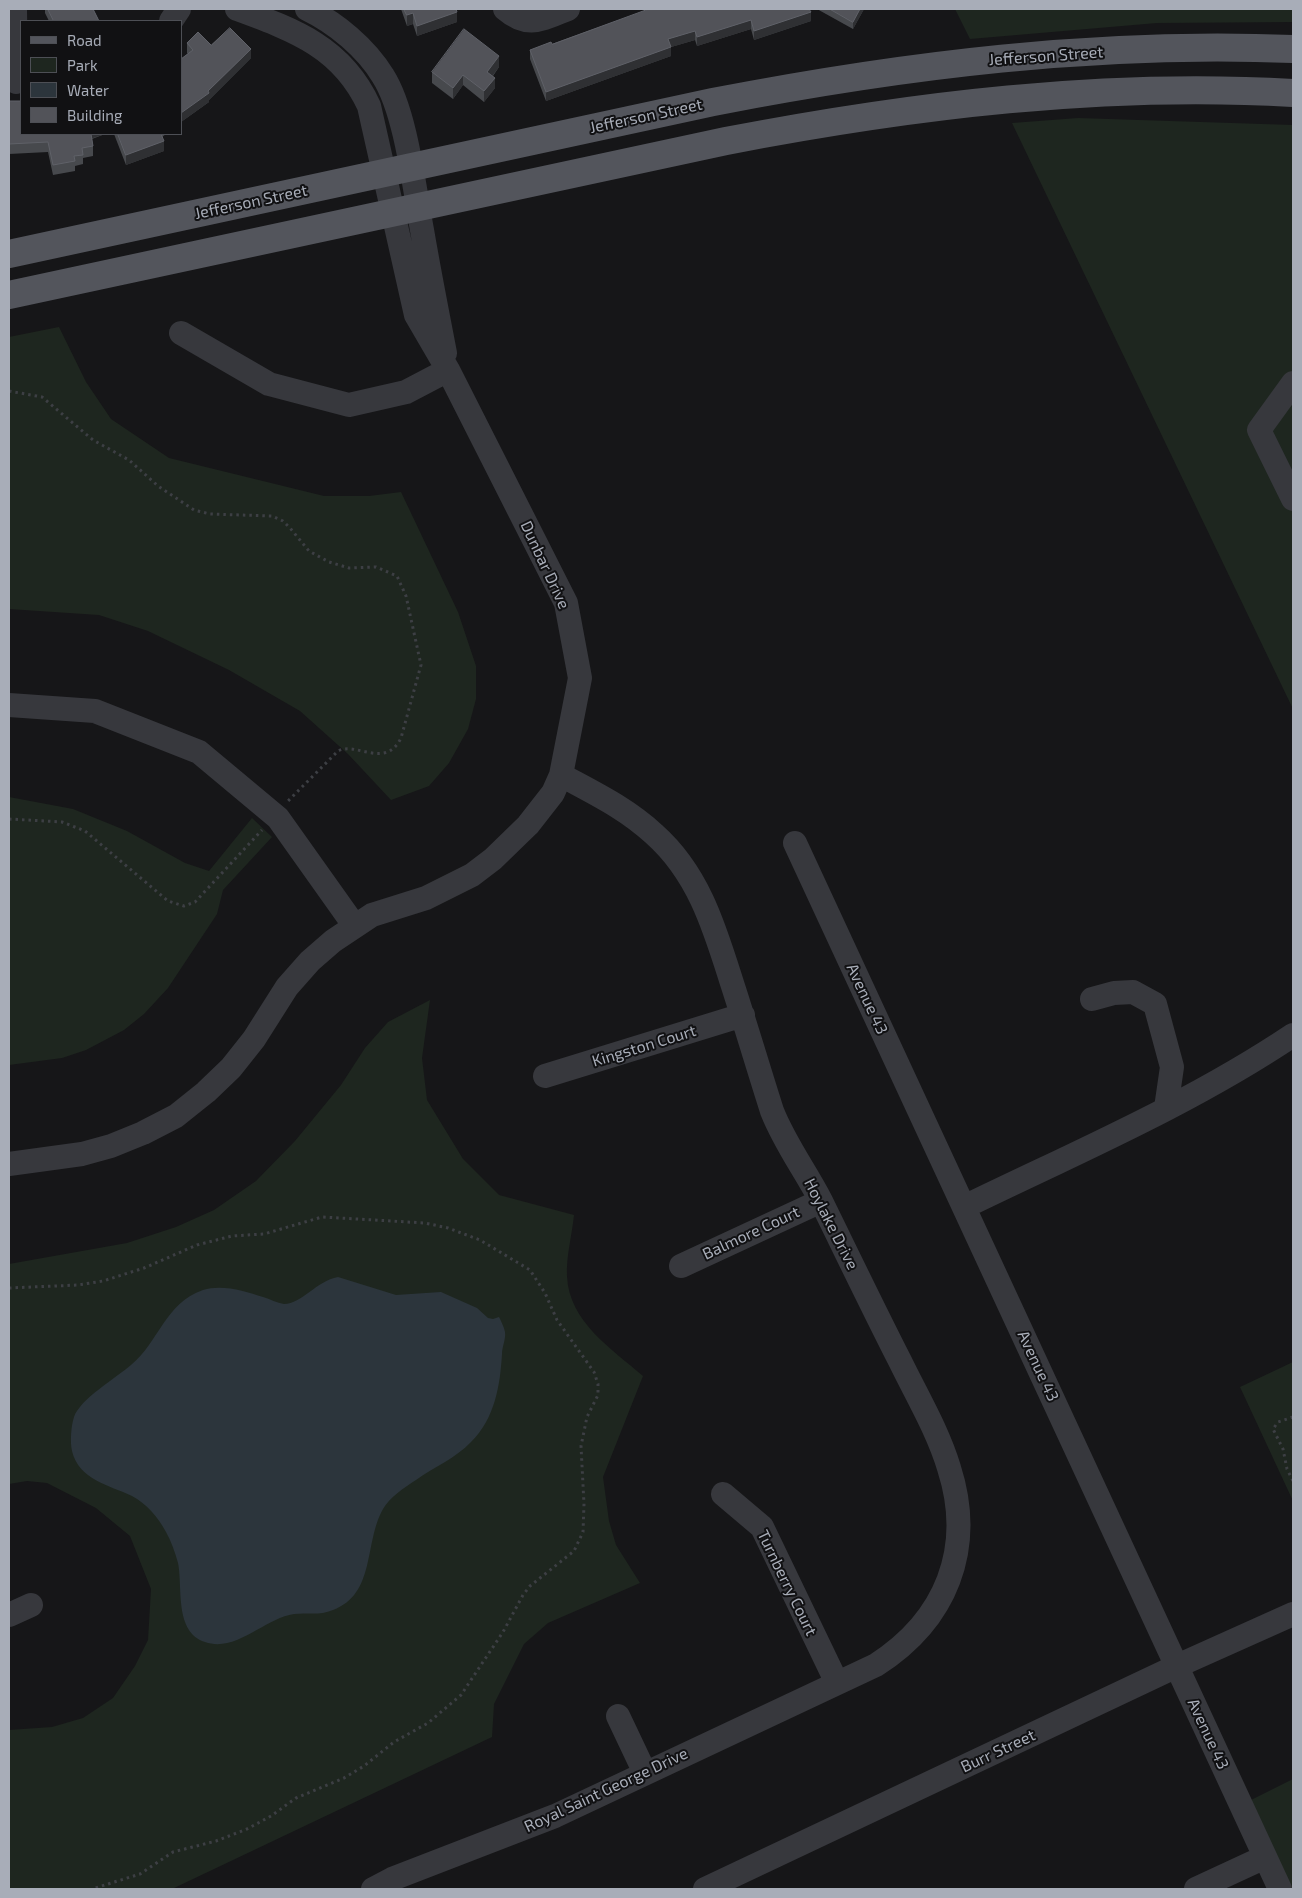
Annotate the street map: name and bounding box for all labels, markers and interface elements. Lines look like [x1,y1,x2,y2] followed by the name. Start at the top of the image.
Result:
[20,20,182,135] legend
[67,31,102,49] text: Road
[988,42,1104,70] street label: Jefferson Street
[67,56,98,74] text: Park
[67,81,109,99] text: Water
[588,95,704,137] street label: Jefferson Street
[67,106,122,124] text: Building
[193,181,309,223] street label: Jefferson Street
[516,518,574,612] street label: Dunbar Drive
[842,961,892,1037] street label: Avenue 43
[590,1021,698,1071] street label: Kingston Court
[800,1175,862,1273] street label: Hoylake Drive
[699,1202,803,1264] street label: Balmore Court
[1013,1328,1063,1404] street label: Avenue 43
[753,1527,821,1639] street label: Turnberry Court
[1183,1696,1233,1772] street label: Avenue 43
[958,1725,1038,1777] street label: Burr Street
[521,1744,691,1836] street label: Royal Saint George Drive

